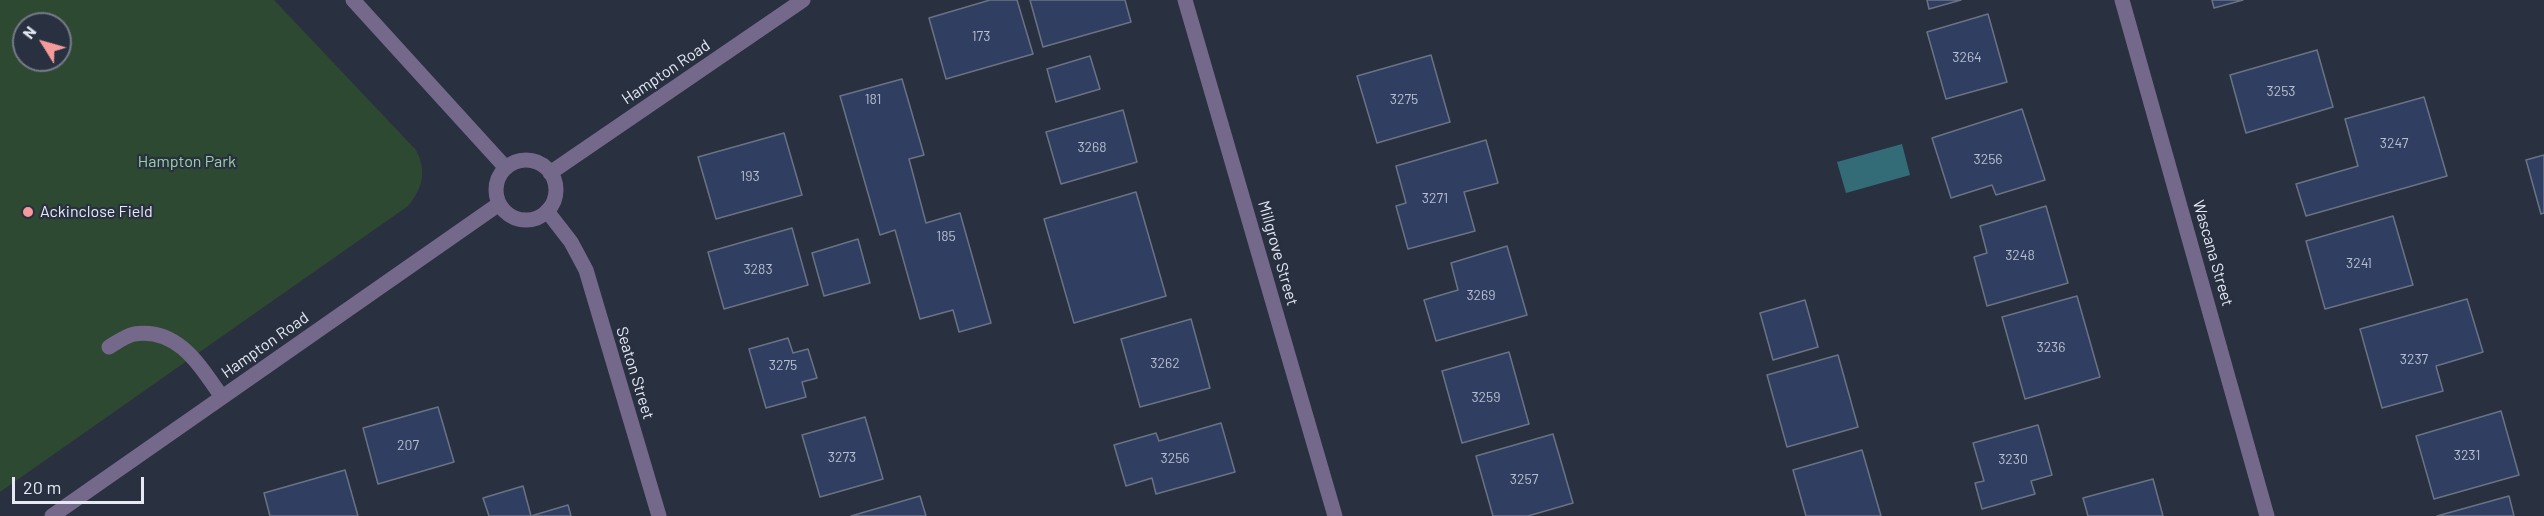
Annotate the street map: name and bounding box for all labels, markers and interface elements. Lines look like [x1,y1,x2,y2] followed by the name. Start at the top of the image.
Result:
[12,12,72,72] north arrow
[18,22,40,42] text: N
[972,28,990,44] house number: 173
[618,35,714,109] street label: Hampton Road
[1952,49,1982,65] house number: 3264
[2266,83,2296,99] house number: 3253
[865,91,881,107] house number: 181
[1390,91,1418,107] house number: 3275
[2380,135,2408,151] house number: 3247
[1077,139,1107,155] house number: 3268
[1973,151,2003,167] house number: 3256
[138,152,236,172] park label: Hampton Park
[740,168,760,184] house number: 193
[1422,190,1448,206] house number: 3271
[1254,198,1302,308] street label: Millgrove Street
[2189,198,2237,308] street label: Wascana Street
[40,202,153,222] place label: Ackinclose Field
[21,205,35,219] marker: Ackinclose Field
[936,228,956,244] house number: 185
[2005,247,2035,263] house number: 3248
[2346,255,2372,271] house number: 3241
[743,261,773,277] house number: 3283
[1466,287,1496,303] house number: 3269
[218,308,312,382] street label: Hampton Road
[612,324,658,422] street label: Seaton Street
[2036,339,2066,355] house number: 3236
[2400,351,2428,367] house number: 3237
[1150,355,1180,371] house number: 3262
[769,357,797,373] house number: 3275
[1471,389,1501,405] house number: 3259
[397,437,419,453] house number: 207
[2454,447,2480,463] house number: 3231
[828,449,856,465] house number: 3273
[1160,450,1190,466] house number: 3256
[1998,451,2028,467] house number: 3230
[15,465,147,503] scale bar
[1510,471,1538,487] house number: 3257
[23,476,61,498] text: 20 m

